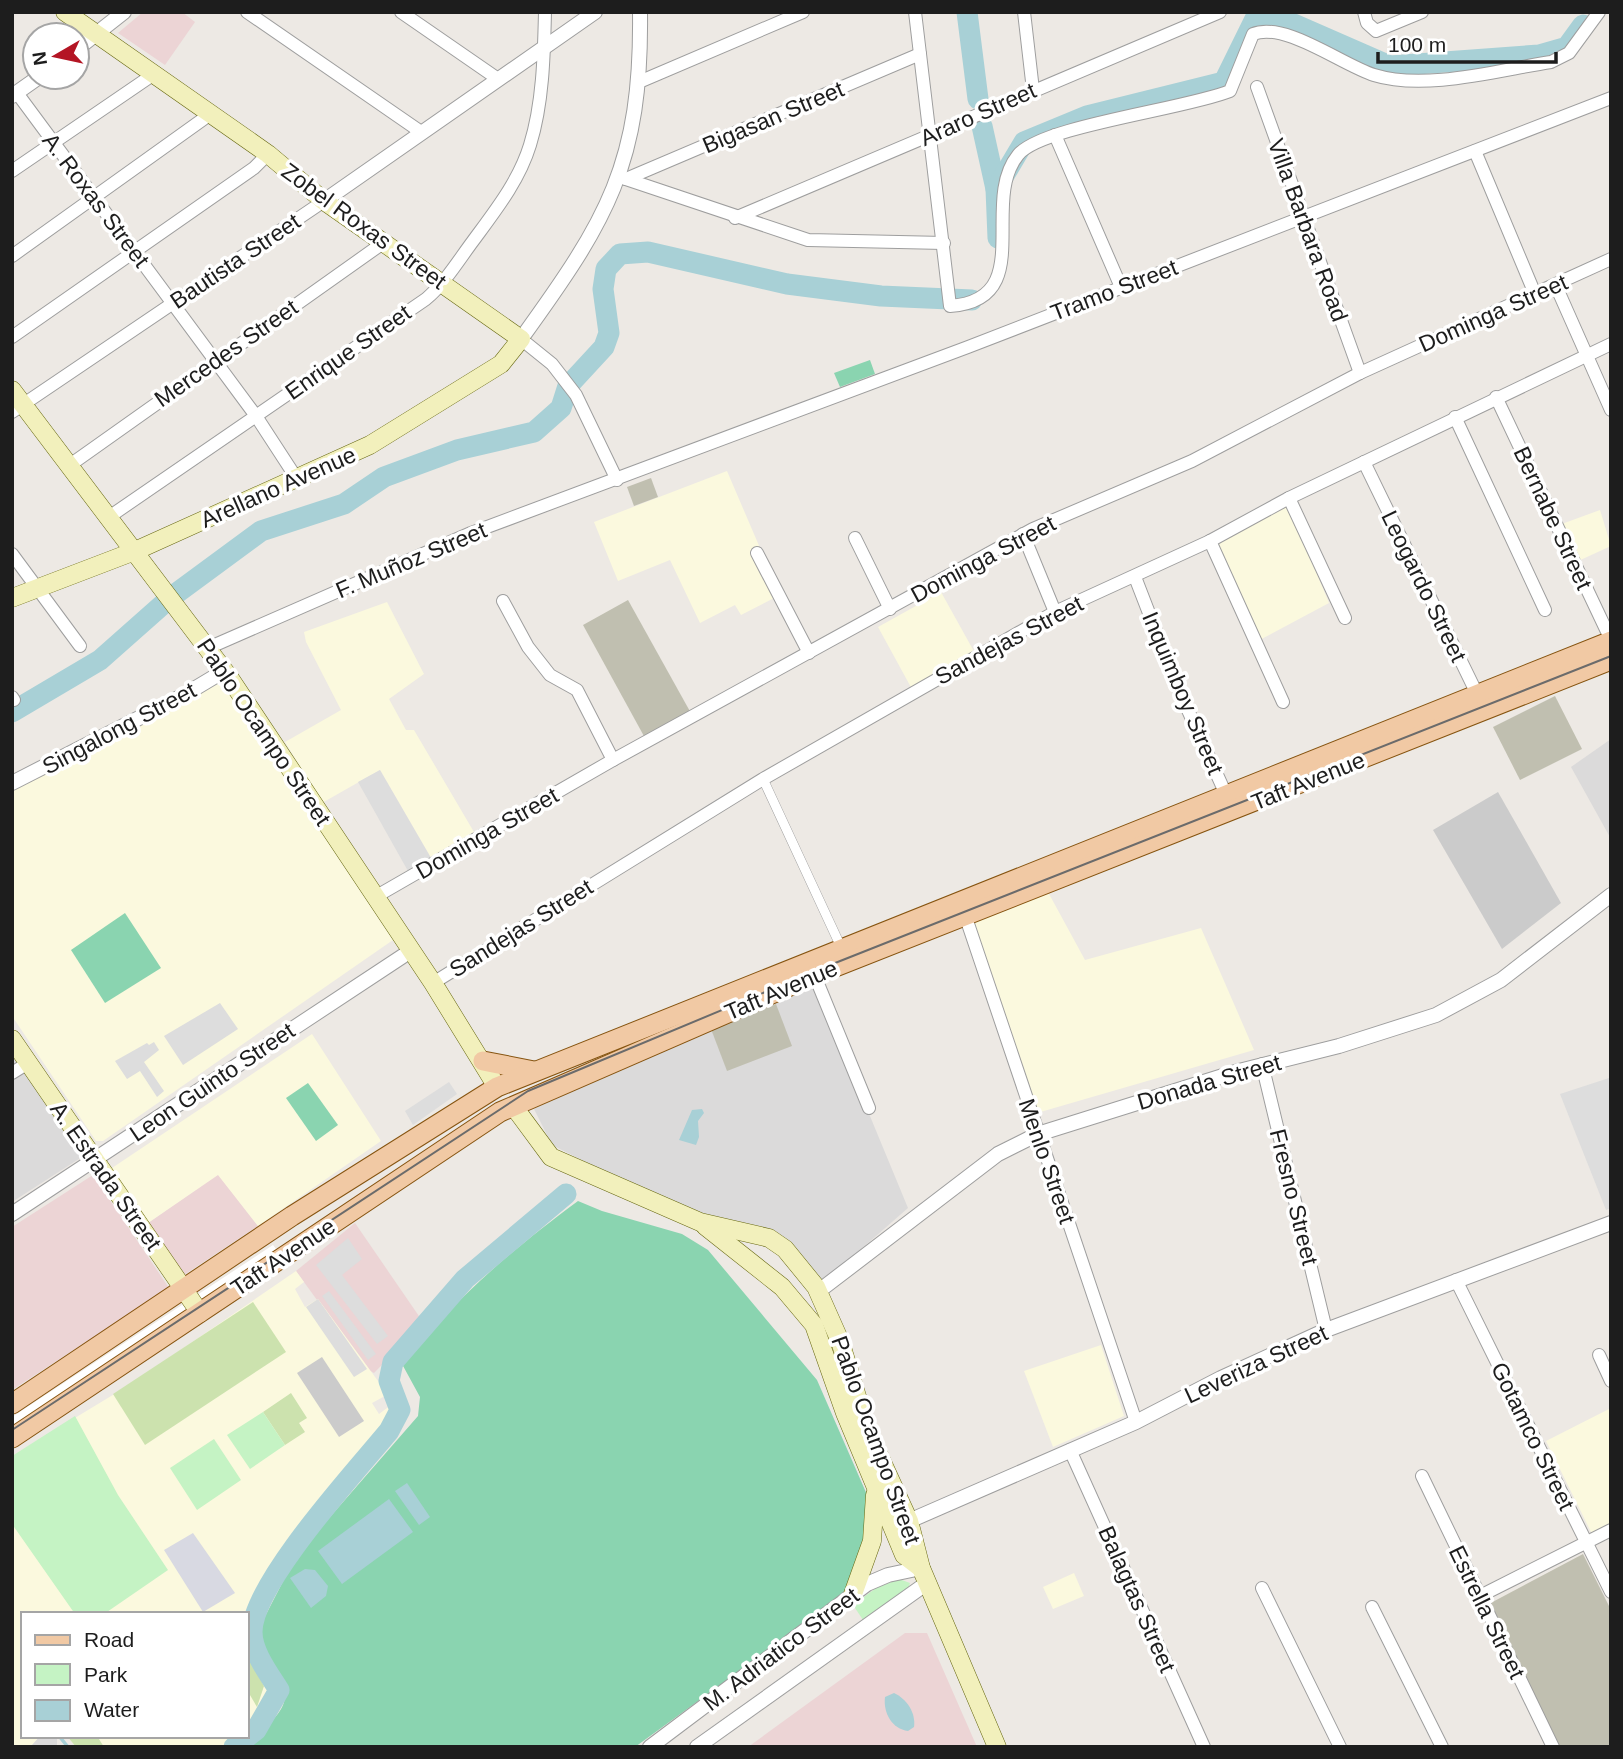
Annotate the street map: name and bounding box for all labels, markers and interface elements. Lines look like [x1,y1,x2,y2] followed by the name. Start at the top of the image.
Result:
[21,21,91,91] north arrow
[1378,21,1556,65] scale bar
[1388,33,1446,56] text: 100 m
[28,50,51,67] text: N
[698,75,848,158] street label: Bigasan Street
[916,77,1040,151] street label: Araro Street
[37,128,155,273] street label: A. Roxas Street
[1263,135,1353,325] street label: Villa Barbara Road
[277,158,452,295] street label: Zobel Roxas Street
[165,208,305,314] street label: Bautista Street
[1047,254,1181,326] street label: Tramo Street
[1415,268,1572,357] street label: Dominga Street
[149,294,303,412] street label: Mercedes Street
[280,299,416,405] street label: Enrique Street
[196,441,360,533] street label: Arellano Avenue
[1509,442,1598,594] street label: Bernabe Street
[1376,506,1472,666] street label: Leogardo Street
[906,510,1060,608] street label: Dominga Street
[332,516,491,603] street label: F. Muñoz Street
[931,590,1088,690] street label: Sandejas Street
[1137,608,1229,779] street label: Inquimboy Street
[192,634,337,831] street label: Pablo Ocampo Street
[38,676,201,779] street label: Singalong Street
[1248,747,1368,815] street label: Taft Avenue
[411,781,563,884] street label: Dominga Street
[445,873,598,982] street label: Sandejas Street
[721,955,841,1025] street label: Taft Avenue
[125,1017,300,1147] street label: Leon Guinto Street
[1134,1049,1284,1115] street label: Donada Street
[1013,1095,1081,1227] street label: Menlo Street
[45,1097,167,1256] street label: A. Estrada Street
[1265,1126,1324,1268] street label: Fresno Street
[226,1213,340,1301] street label: Taft Avenue
[1180,1319,1332,1408] street label: Leveriza Street
[826,1332,926,1548] street label: Pablo Ocampo Street
[1486,1358,1580,1515] street label: Gotamco Street
[1093,1522,1181,1677] street label: Balagtas Street
[1444,1541,1531,1683] street label: Estrella Street
[698,1582,864,1716] street label: M. Adriatico Street
[21,1612,248,1738] legend
[84,1628,134,1651] text: Road
[84,1663,128,1686] text: Park
[84,1698,139,1721] text: Water

